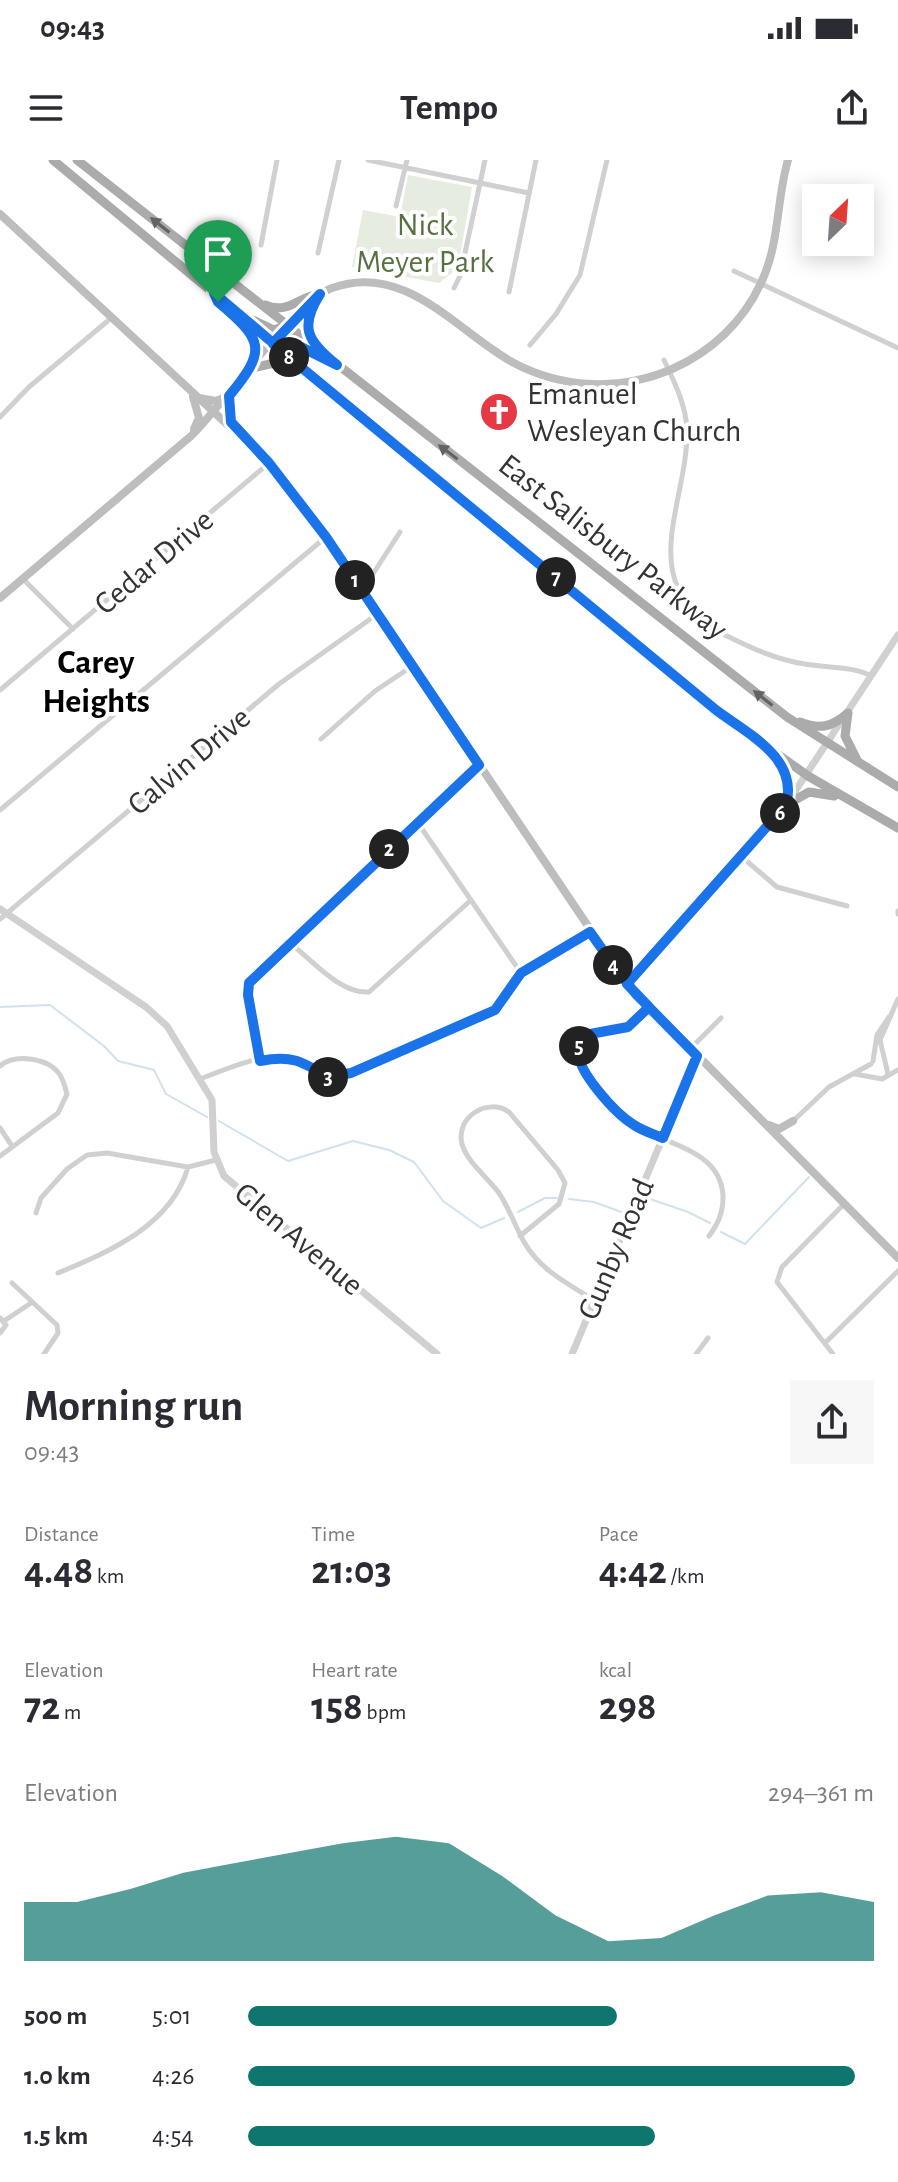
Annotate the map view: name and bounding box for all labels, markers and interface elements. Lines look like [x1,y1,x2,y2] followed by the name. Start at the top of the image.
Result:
[40,13,105,43] text: 09:43
[24,86,68,130] icon: menu
[830,86,874,130] icon: share
[400,90,498,126] text: Tempo
[802,184,874,256] north arrow
[802,184,874,256] map controls
[356,209,494,278] park label: Nick Meyer Park
[150,218,170,234] one-way arrow
[184,220,252,302] pin
[196,232,240,276] icon: arrive
[269,337,309,377] pin: 8
[284,346,294,368] text: 8
[527,378,741,447] place label: Emanuel Wesleyan Church
[478,391,520,433] church icon: Emanuel Wesleyan Church
[437,444,458,460] one-way arrow
[493,448,733,646] street label: East Salisbury Parkway
[89,503,219,621] street label: Cedar Drive
[536,557,576,597] pin: 7
[335,560,375,600] pin: 1
[551,566,561,588] text: 7
[351,569,359,591] text: 1
[42,646,150,719] district label: Carey Heights
[753,690,773,707] one-way arrow
[122,701,256,821] street label: Calvin Drive
[760,793,800,833] pin: 6
[775,802,785,824] text: 6
[369,829,409,869] pin: 2
[384,838,394,860] text: 2
[593,945,633,985] pin: 4
[607,954,619,976] text: 4
[559,1026,599,1066] pin: 5
[574,1035,584,1057] text: 5
[308,1057,348,1097] pin: 3
[323,1066,333,1088] text: 3
[572,1174,660,1324] street label: Gunby Road
[229,1176,369,1302] street label: Glen Avenue
[790,1380,874,1464] button: share
[24,1385,243,1429] text: Morning run
[24,1439,79,1465] text: 09:43
[24,1523,99,1545] text: Distance
[311,1523,355,1545] text: Time
[599,1523,638,1545] text: Pace
[24,1551,93,1591] text: 4.48
[311,1551,392,1591] text: 21:03
[599,1551,667,1591] text: 4:42
[93,1565,124,1587] text: km
[667,1565,704,1587] text: /km
[24,1659,104,1681] text: Elevation
[311,1659,398,1681] text: Heart rate
[599,1659,632,1681] text: kcal
[24,1687,60,1727] text: 72
[311,1687,363,1727] text: 158
[599,1687,657,1727] text: 298
[60,1701,81,1723] text: m
[363,1701,406,1723] text: bpm
[24,1780,118,1806] text: Elevation
[768,1780,874,1806] text: 294–361 m
[24,2003,87,2029] text: 500 m
[152,2003,192,2029] text: 5:01
[24,2063,91,2089] text: 1.0 km
[152,2063,195,2089] text: 4:26
[24,2123,88,2149] text: 1.5 km
[152,2123,194,2149] text: 4:54

